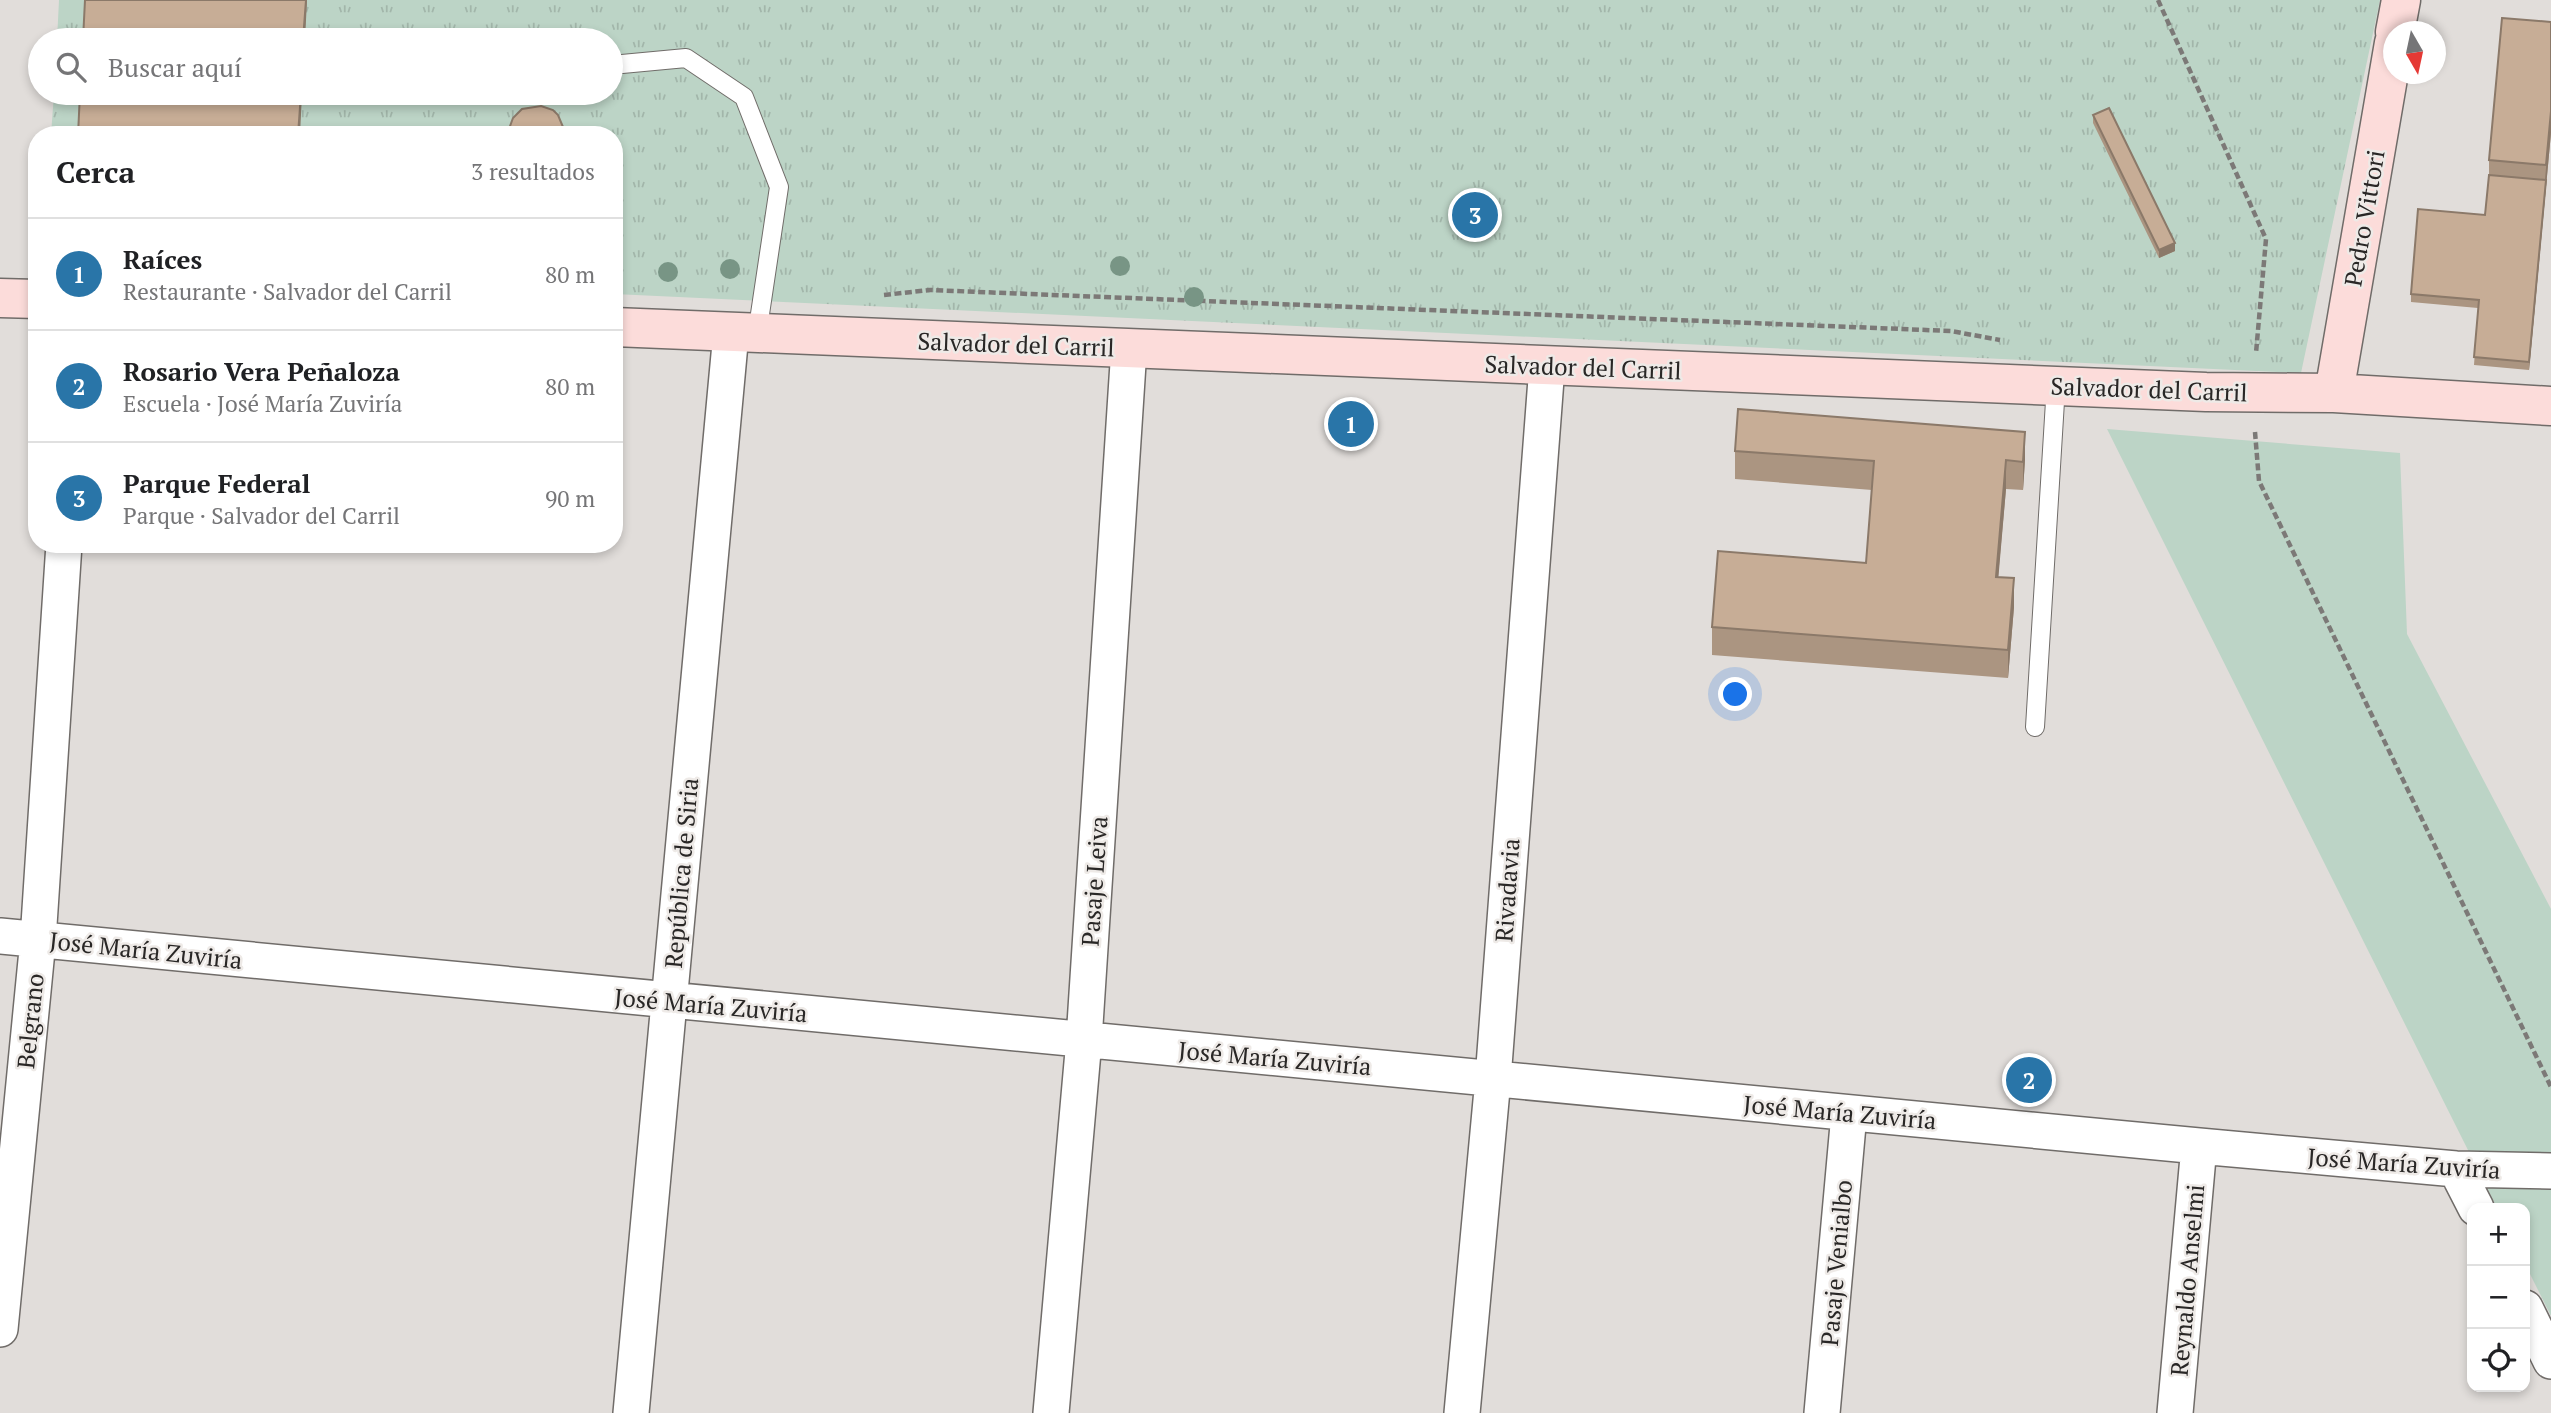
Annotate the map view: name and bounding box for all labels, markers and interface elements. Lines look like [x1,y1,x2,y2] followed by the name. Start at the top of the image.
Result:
[2383,21,2446,84] north arrow
[28,28,623,105] search box
[52,48,90,86] icon: search
[108,50,242,84] text: Buscar aquí
[2336,147,2392,289] street label: Pedro Vittori
[56,152,135,192] text: Cerca
[471,156,595,187] text: 3 resultados
[1452,189,1498,241] pin: 3
[123,242,202,276] text: Raíces
[73,259,86,290] text: 1
[545,259,595,290] text: 80 m
[123,276,452,307] text: Restaurante · Salvador del Carril
[917,325,1115,363] street label: Salvador del Carril
[1484,348,1682,386] street label: Salvador del Carril
[123,354,400,388] text: Rosario Vera Peñaloza
[2050,370,2248,408] street label: Salvador del Carril
[73,371,86,402] text: 2
[545,371,595,402] text: 80 m
[123,388,402,419] text: Escuela · José María Zuviría
[1328,398,1374,450] pin: 1
[123,466,310,500] text: Parque Federal
[73,483,86,514] text: 3
[545,483,595,514] text: 90 m
[123,500,400,531] text: Parque · Salvador del Carril
[1718,677,1752,711] your location
[657,777,705,969] street label: República de Siria
[1073,815,1115,947] street label: Pasaje Leiva
[1487,837,1527,943] street label: Rivadavia
[48,924,244,976] street label: José María Zuviría
[9,972,51,1070] street label: Belgrano
[613,981,809,1029] street label: José María Zuviría
[1177,1034,1373,1082] street label: José María Zuviría
[2006,1054,2052,1106] pin: 2
[1742,1088,1938,1136] street label: José María Zuviría
[2306,1140,2502,1186] street label: José María Zuviría
[1813,1179,1859,1347] street label: Pasaje Venialbo
[2163,1183,2211,1377] street label: Reynaldo Anselmi
[2467,1203,2530,1392] map controls
[2467,1203,2530,1266] button: +
[2467,1266,2530,1329] button: −
[2467,1329,2530,1392] button: locate

